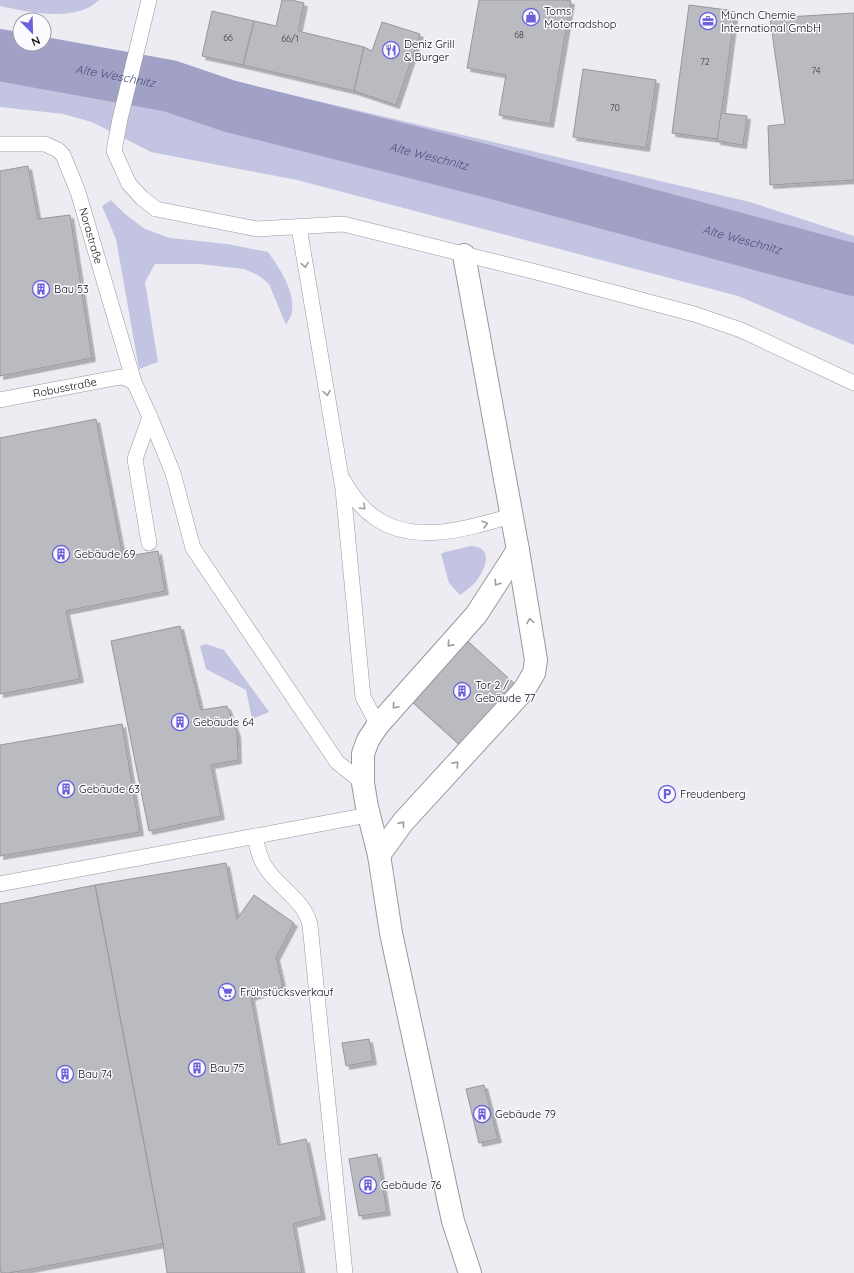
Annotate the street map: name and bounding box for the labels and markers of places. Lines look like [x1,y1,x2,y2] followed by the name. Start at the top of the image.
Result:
[544,4,617,31] place label: Toms Motorradshop
[521,7,541,27] shop icon: Toms Motorradshop
[721,8,821,35] place label: Münch Chemie International GmbH
[698,11,718,31] office icon: Münch Chemie International GmbH
[404,37,455,64] place label: Deniz Grill & Burger
[381,40,401,60] restaurant icon: Deniz Grill & Burger
[31,279,51,299] building icon: Bau 53
[54,282,89,296] place label: Bau 53
[51,544,71,564] building icon: Gebäude 69
[74,547,135,561] place label: Gebäude 69
[475,678,536,705] place label: Tor 2 / Gebäude 77
[452,681,472,701] building icon: Tor 2 / Gebäude 77
[170,712,190,732] building icon: Gebäude 64
[193,715,254,729] place label: Gebäude 64
[56,779,76,799] building icon: Gebäude 63
[79,782,140,796] place label: Gebäude 63
[657,784,677,804] parking icon: Freudenberg
[680,787,746,801] place label: Freudenberg
[217,982,237,1002] supermarket icon: Frühstücksverkauf
[240,985,334,999] place label: Frühstücksverkauf
[187,1058,207,1078] building icon: Bau 75
[210,1061,245,1075] place label: Bau 75
[55,1064,75,1084] building icon: Bau 74
[78,1067,112,1081] place label: Bau 74
[472,1104,492,1124] building icon: Gebäude 79
[495,1107,556,1121] place label: Gebäude 79
[358,1175,378,1195] building icon: Gebäude 76
[381,1178,442,1192] place label: Gebäude 76

